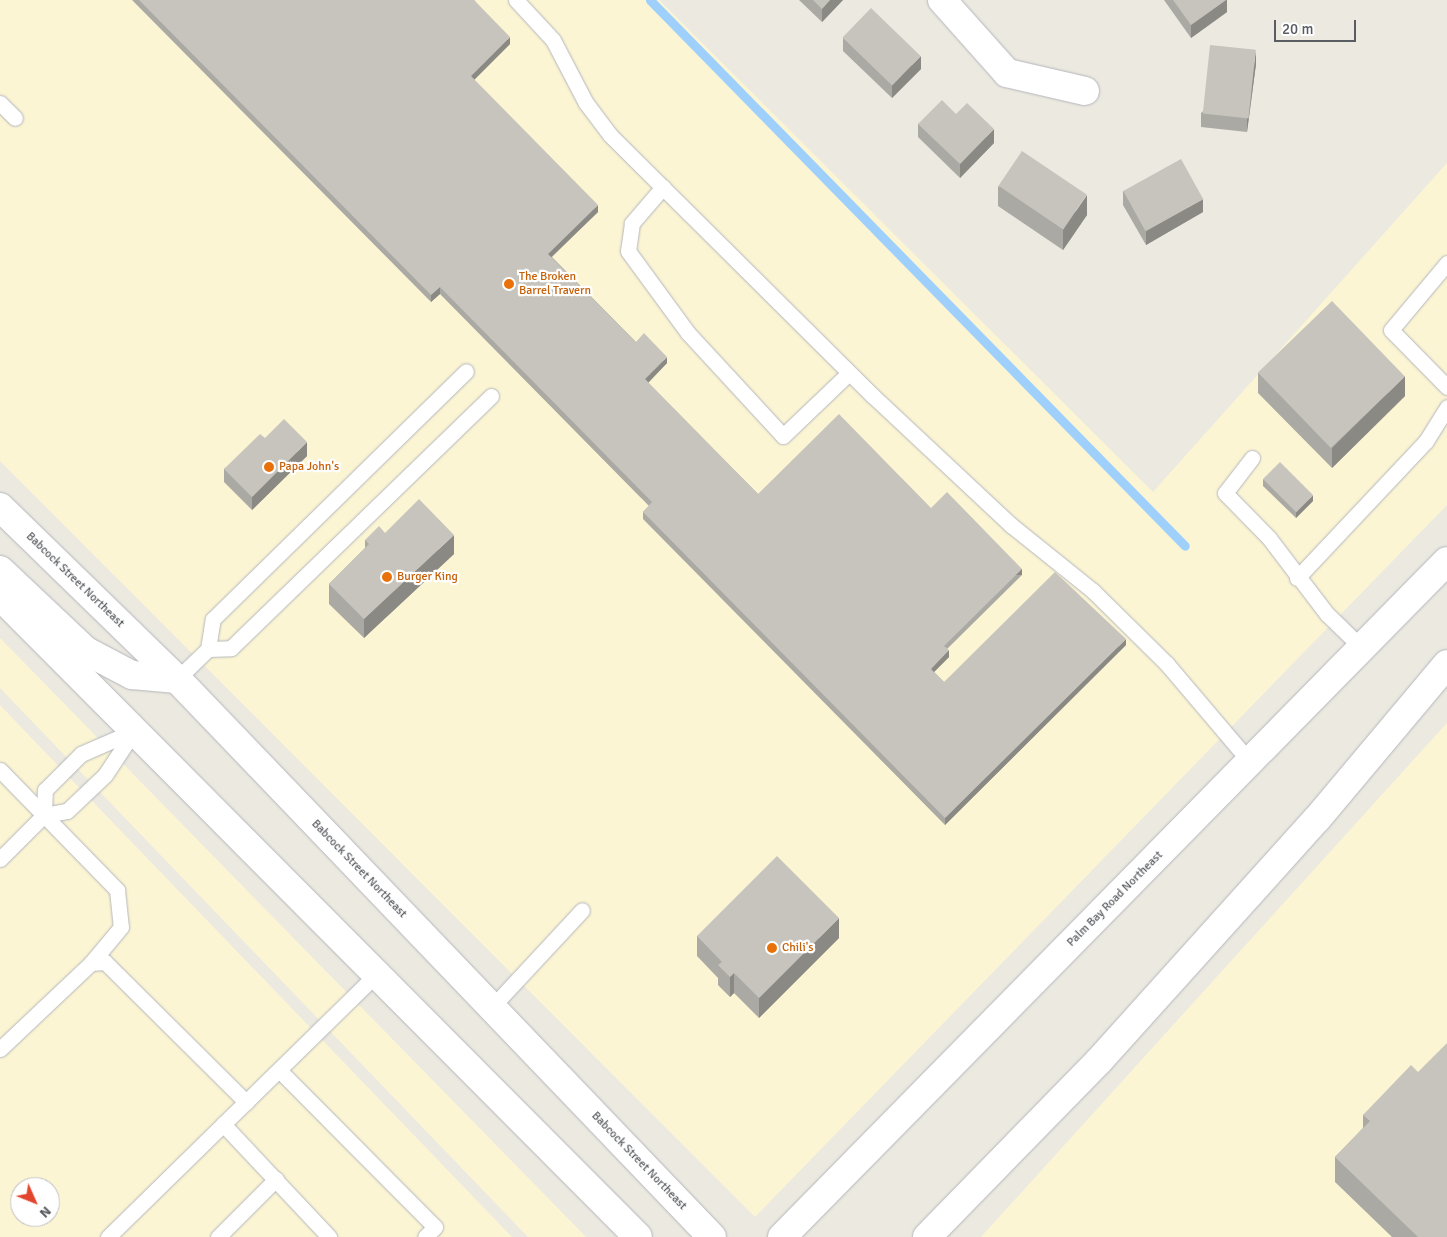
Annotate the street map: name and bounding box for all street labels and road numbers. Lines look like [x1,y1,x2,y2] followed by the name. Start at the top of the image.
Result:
[23,529,127,631] street label: Babcock Street Northeast
[308,817,410,921] street label: Babcock Street Northeast
[1064,848,1166,950] street label: Palm Bay Road Northeast
[588,1109,690,1213] street label: Babcock Street Northeast

